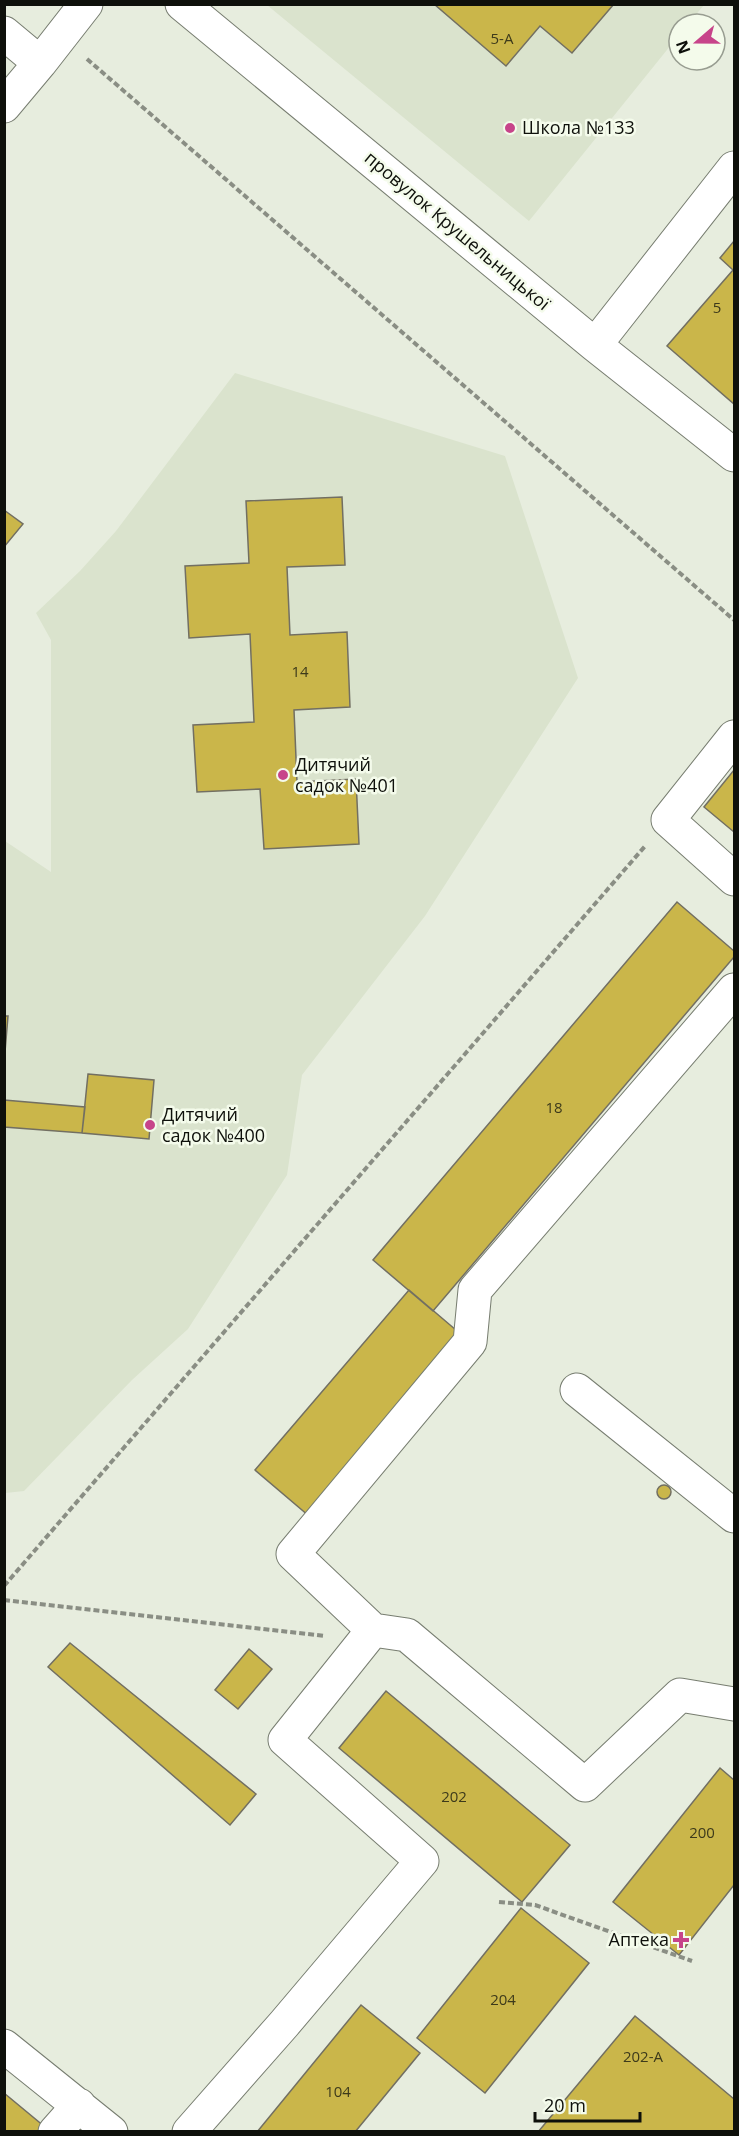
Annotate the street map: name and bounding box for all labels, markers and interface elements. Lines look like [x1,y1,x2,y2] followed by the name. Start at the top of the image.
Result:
[667,12,727,72] north arrow
[491,28,514,48] house number: 5-А
[670,37,695,57] text: N
[522,115,635,139] place label: Школа №133
[503,121,517,135] marker: Школа №133
[360,146,556,315] street label: провулок Крушельницької
[713,297,721,317] house number: 5
[291,661,309,681] house number: 14
[295,752,398,797] place label: Дитячий садок №401
[276,768,290,782] marker: Дитячий садок №401
[545,1097,563,1117] house number: 18
[162,1102,265,1147] place label: Дитячий садок №400
[143,1118,157,1132] marker: Дитячий садок №400
[441,1786,467,1806] house number: 202
[689,1822,715,1842] house number: 200
[609,1927,669,1951] place label: Аптека
[674,1933,688,1947] marker: Аптека
[490,1989,516,2009] house number: 204
[623,2046,664,2066] house number: 202-А
[325,2081,351,2101] house number: 104
[535,2085,640,2123] scale bar
[544,2093,586,2117] text: 20 m

